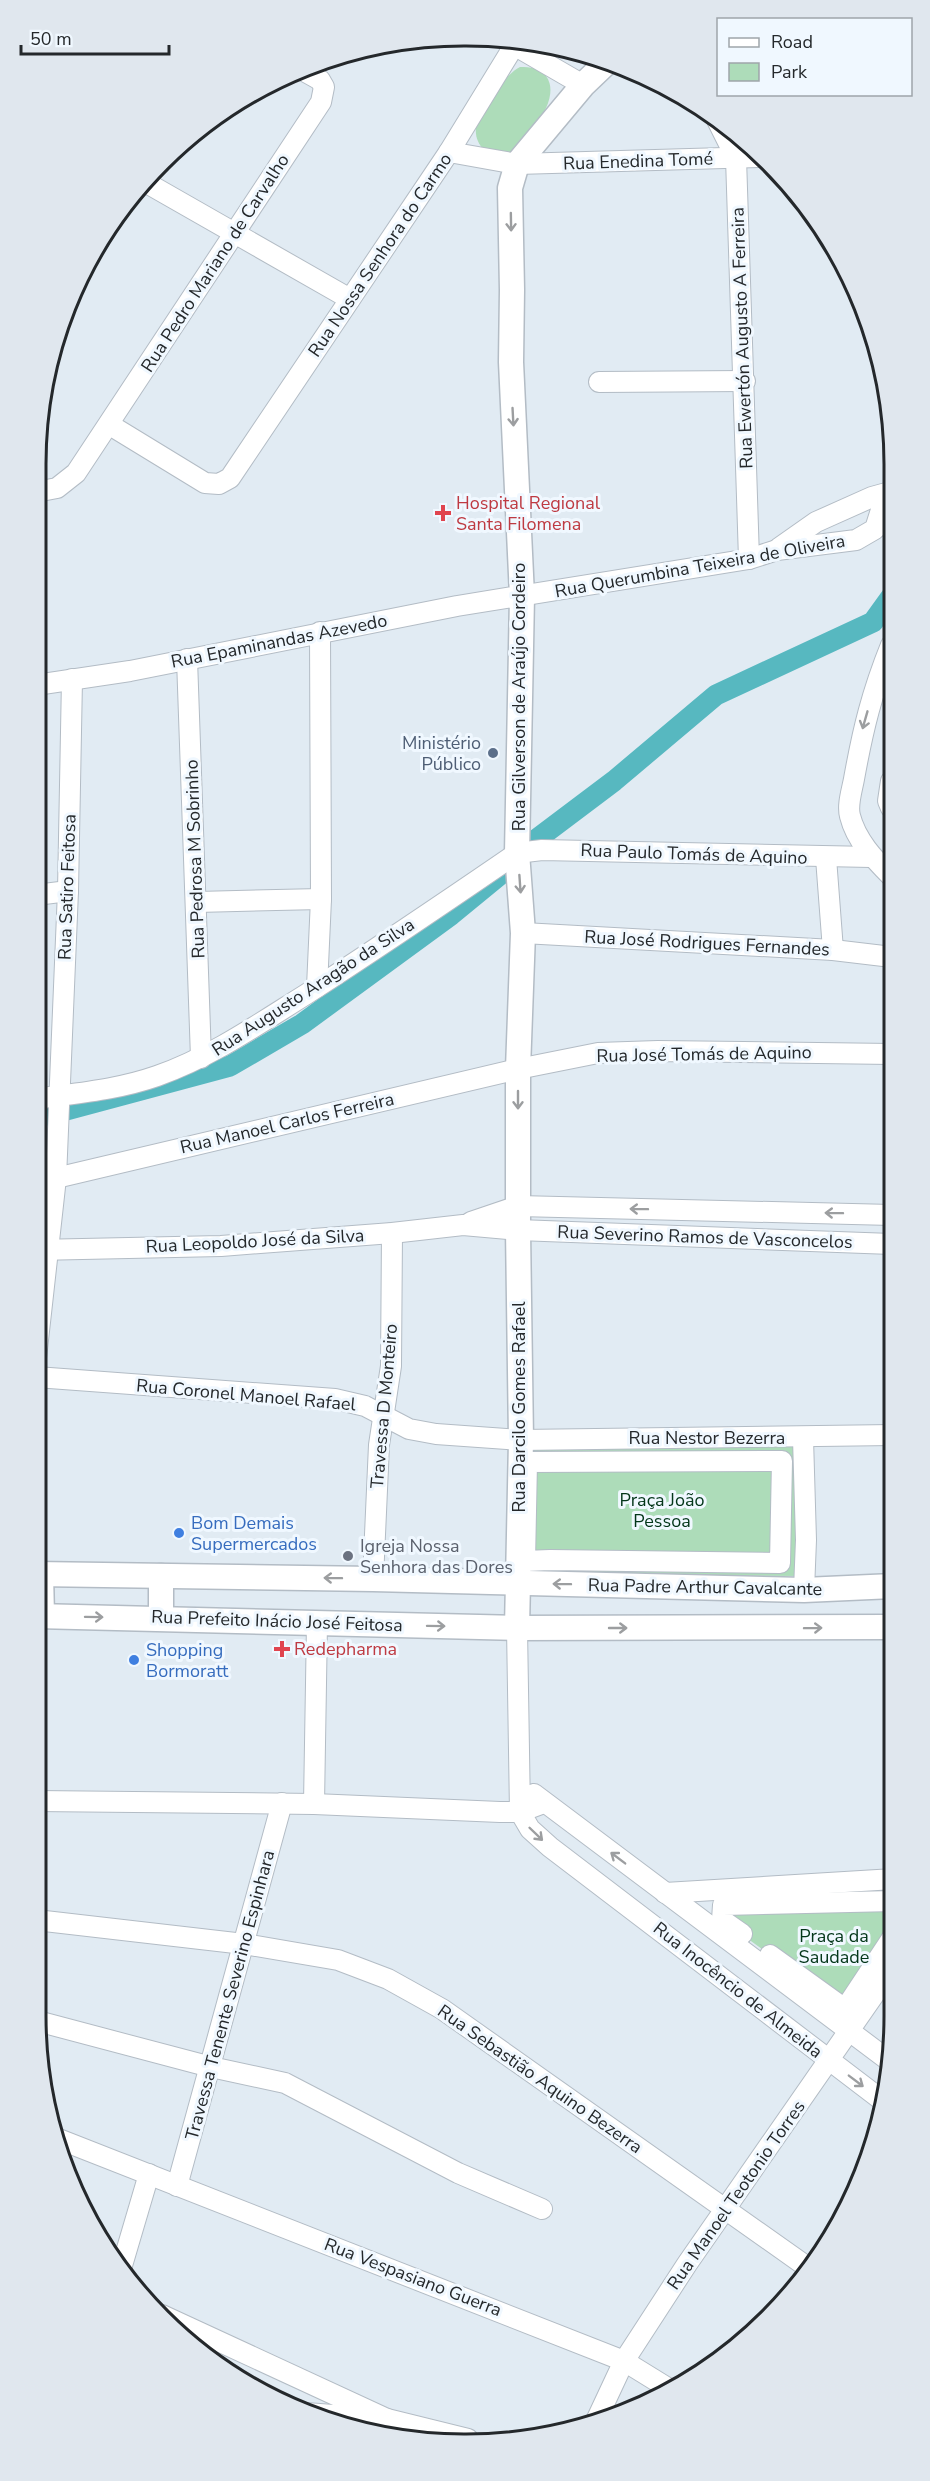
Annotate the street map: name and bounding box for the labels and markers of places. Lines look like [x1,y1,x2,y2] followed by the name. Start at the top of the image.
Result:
[456,491,601,536] place label: Hospital Regional Santa Filomena
[434,504,452,522] marker: Hospital Regional Santa Filomena
[402,731,481,776] place label: Ministério Público
[486,746,500,760] marker: Ministério Público
[191,1511,317,1556] place label: Bom Demais Supermercados
[172,1526,186,1540] marker: Bom Demais Supermercados
[360,1534,513,1579] place label: Igreja Nossa Senhora das Dores
[341,1549,355,1563] marker: Igreja Nossa Senhora das Dores
[294,1637,397,1661] place label: Redepharma
[146,1638,229,1683] place label: Shopping Bormoratt
[275,1642,289,1656] marker: Redepharma
[127,1653,141,1667] marker: Shopping Bormoratt

